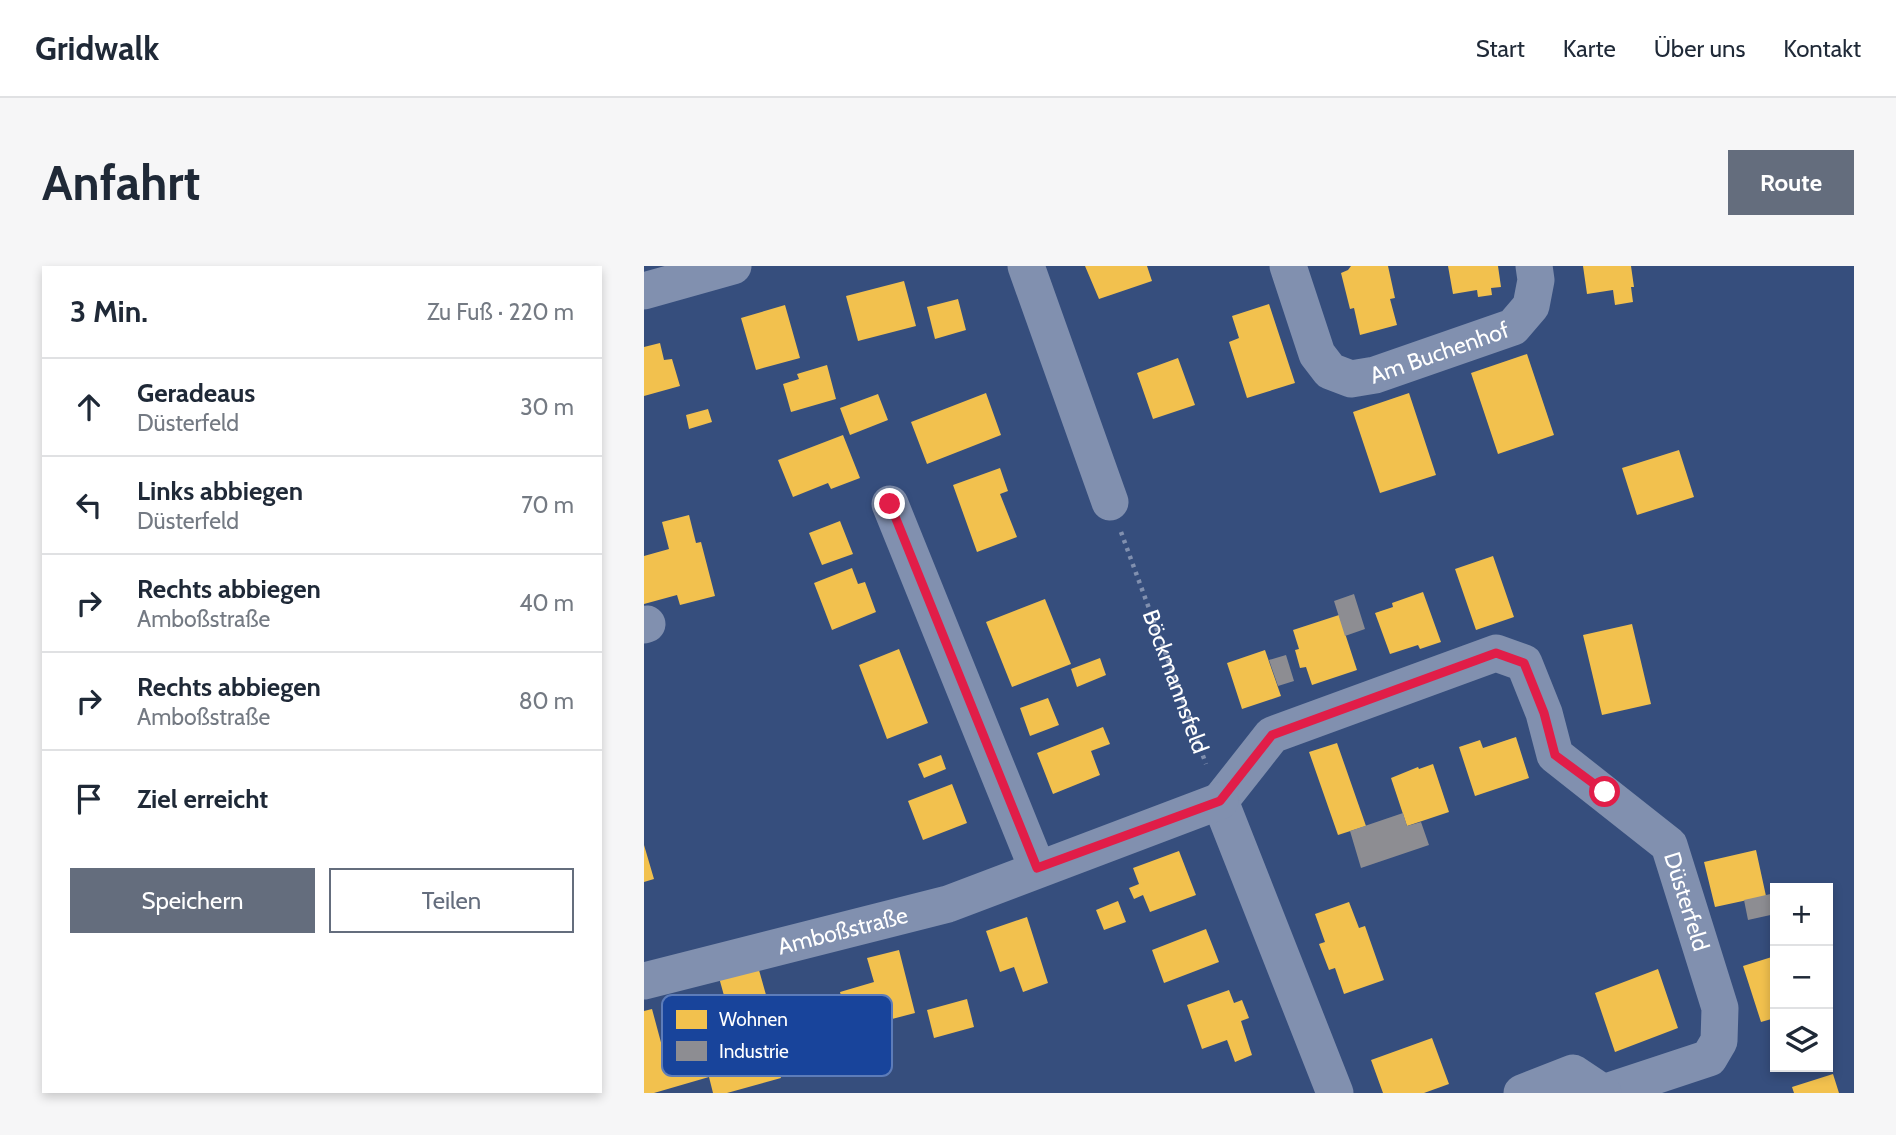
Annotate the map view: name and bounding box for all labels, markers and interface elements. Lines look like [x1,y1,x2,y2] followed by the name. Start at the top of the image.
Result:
[35,28,159,68] text: Gridwalk
[1476,34,1525,63] text: Start
[1563,34,1616,63] text: Karte
[1654,34,1745,63] text: Über uns
[1783,34,1861,63] text: Kontakt
[1728,150,1854,215] button: Route
[42,153,200,212] text: Anfahrt
[70,293,148,330] text: 3 Min.
[427,298,574,326] text: Zu Fuß · 220 m
[1366,315,1513,390] street label: Am Buchenhof
[137,377,255,409] text: Geradeaus
[70,388,108,426] icon: ahead
[520,393,574,421] text: 30 m
[137,409,239,437] text: Düsterfeld
[137,475,303,507] text: Links abbiegen
[70,486,108,524] icon: left
[874,488,905,519] route end
[521,491,574,519] text: 70 m
[137,507,239,535] text: Düsterfeld
[137,573,321,605] text: Rechts abbiegen
[70,584,108,622] icon: right
[519,589,574,617] text: 40 m
[137,605,270,633] text: Amboßstraße
[1137,606,1215,757] street label: Böckmannsfeld
[137,671,321,703] text: Rechts abbiegen
[70,682,108,720] icon: right
[519,687,574,715] text: 80 m
[137,703,270,731] text: Amboßstraße
[1589,776,1620,807] route start
[70,780,108,818] icon: arrive
[137,783,268,815] text: Ziel erreicht
[1658,849,1715,954] street label: Düsterfeld
[70,868,315,933] button: Speichern
[329,868,574,933] button: Teilen
[1770,883,1833,1072] map controls
[1770,883,1833,946] button: +
[775,901,911,961] street label: Amboßstraße
[1770,946,1833,1009] button: −
[662,995,892,1076] legend
[719,1008,788,1031] text: Wohnen
[1770,1009,1833,1072] button: layers
[719,1040,789,1063] text: Industrie

